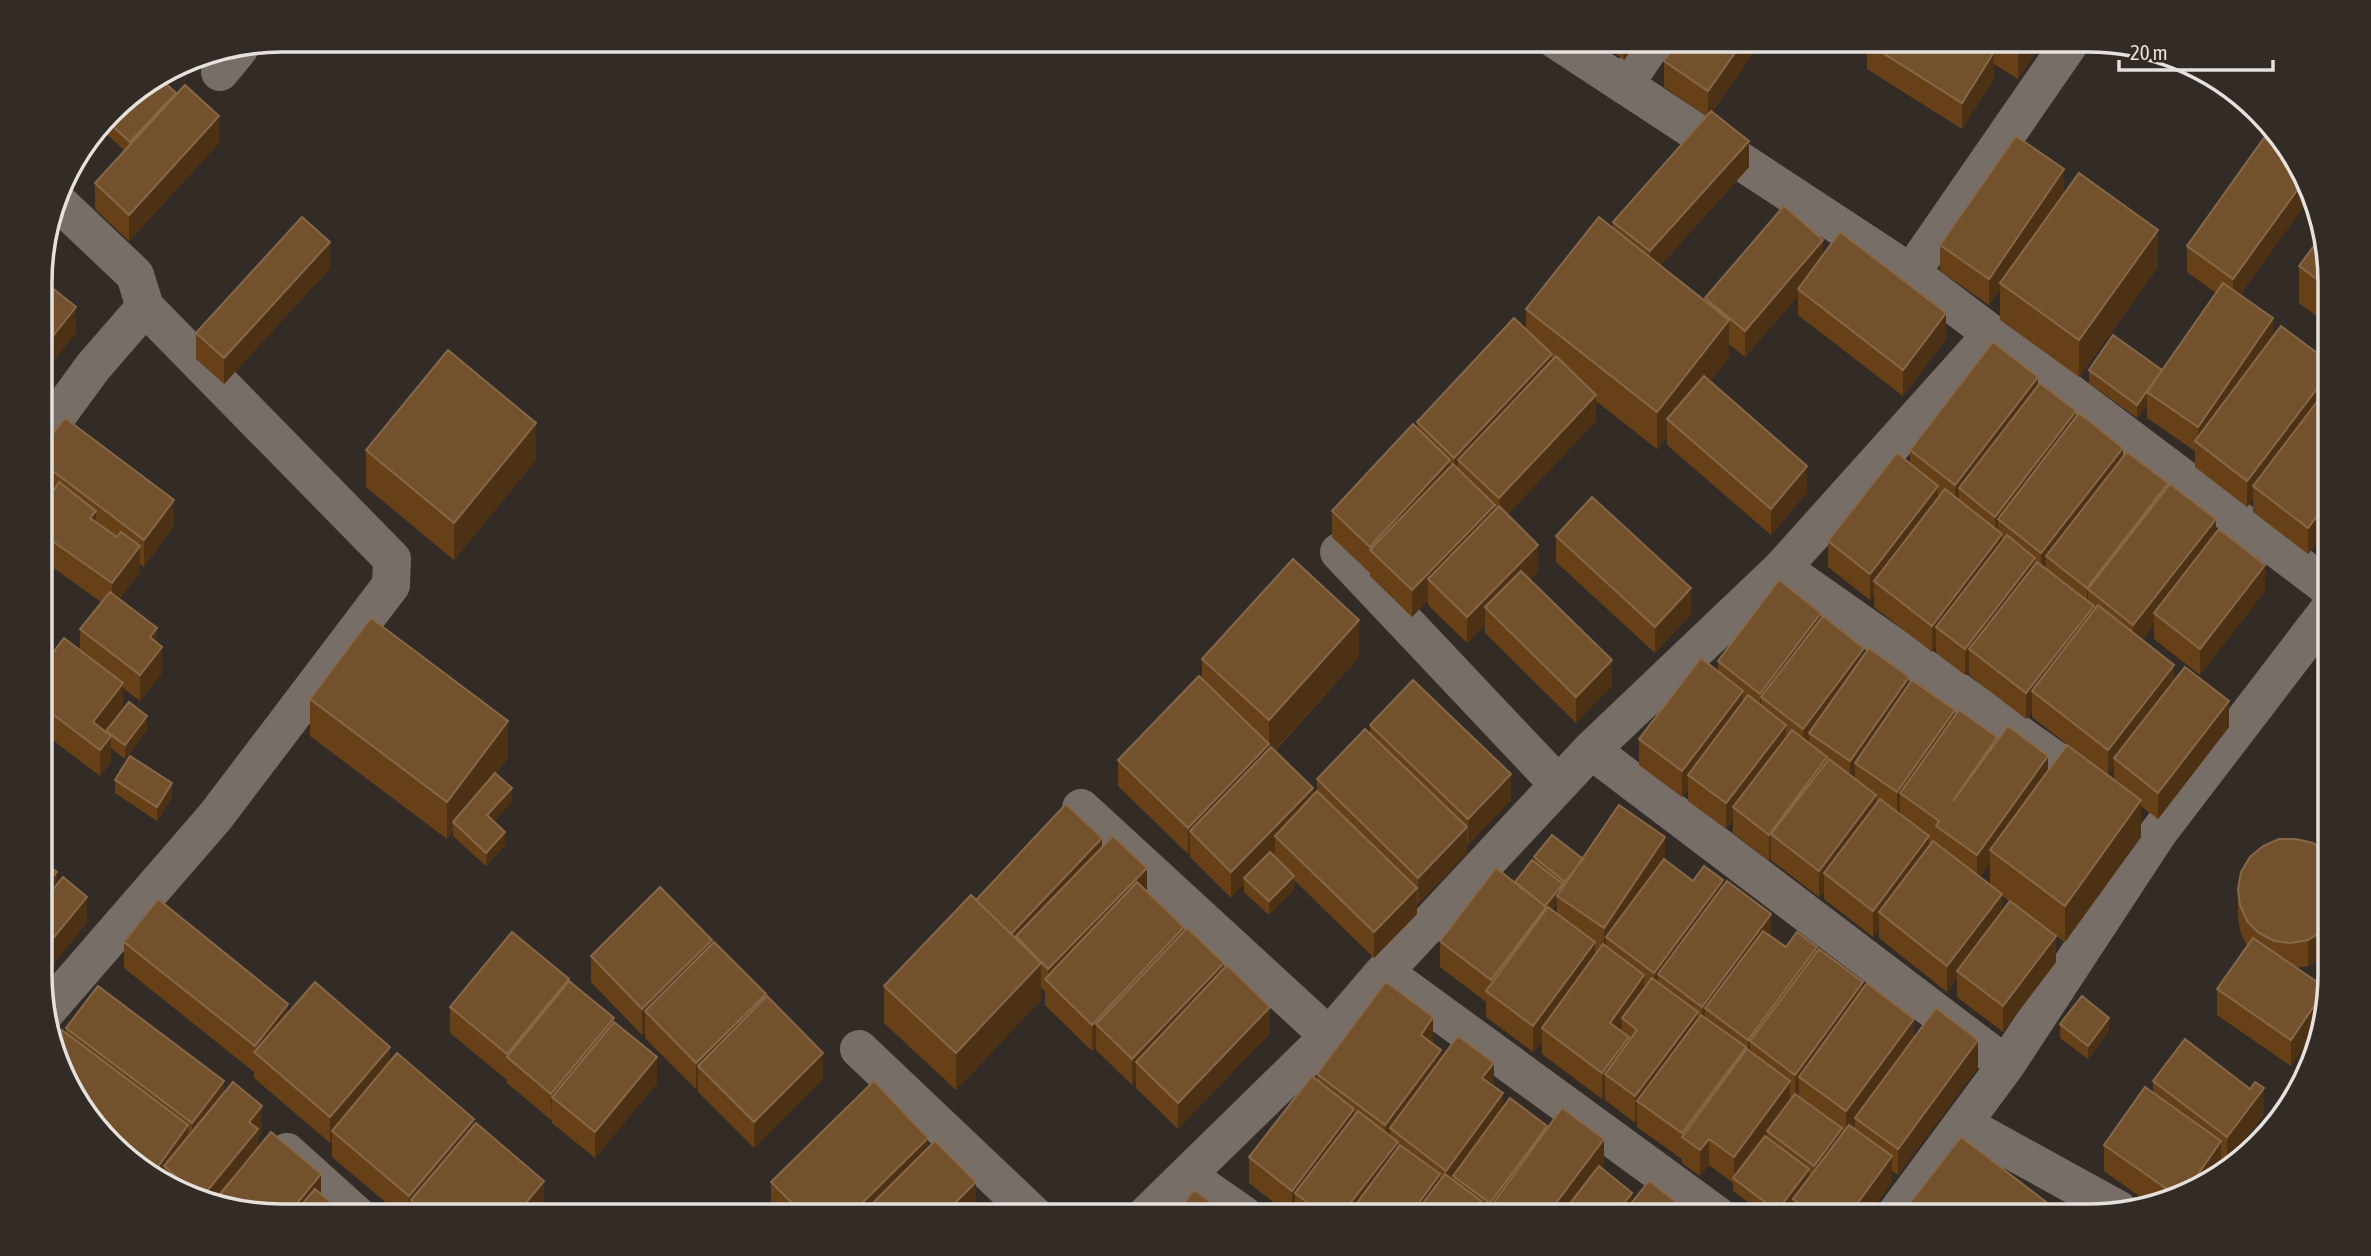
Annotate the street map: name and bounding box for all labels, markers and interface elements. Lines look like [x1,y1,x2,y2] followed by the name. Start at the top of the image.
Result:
[2119,28,2273,72] scale bar
[2130,40,2168,64] text: 20 m

